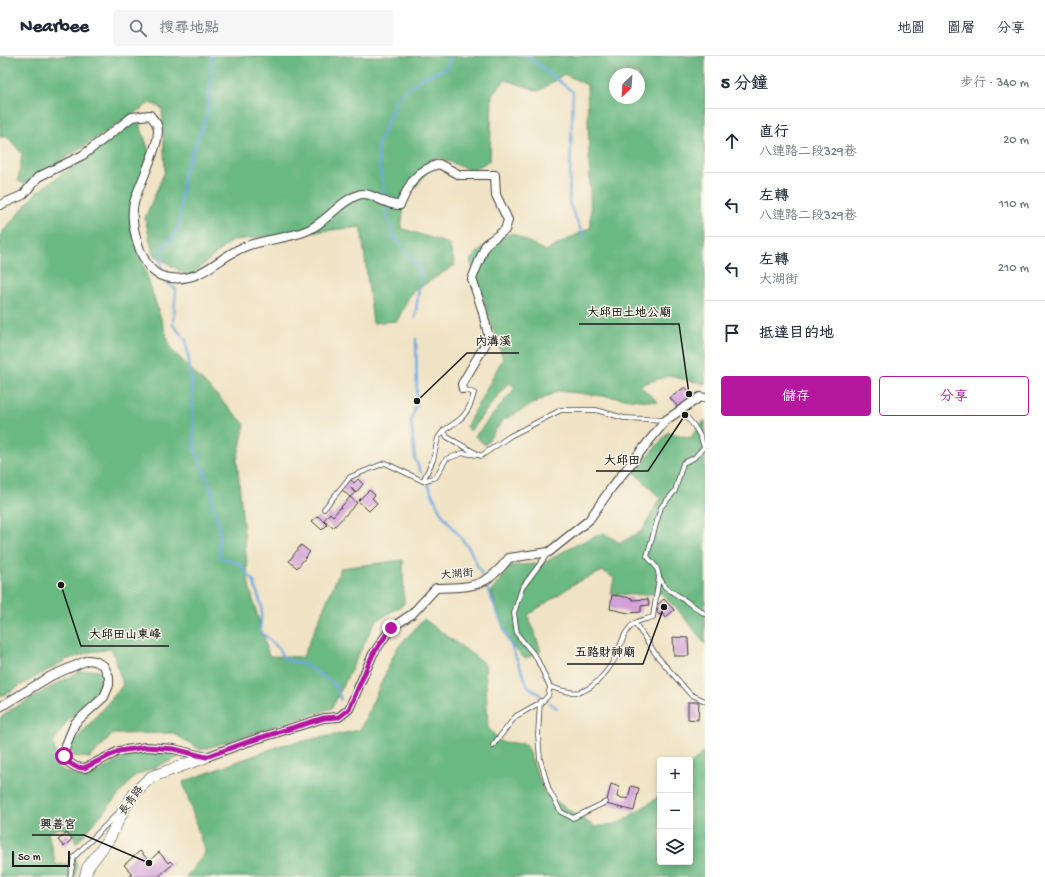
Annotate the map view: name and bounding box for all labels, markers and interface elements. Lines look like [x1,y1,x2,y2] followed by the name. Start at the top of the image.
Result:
[113,10,393,46] search box
[20,16,89,39] text: Nearbee
[127,17,149,39] icon: search
[159,20,219,38] text: 搜尋地點
[897,21,925,38] text: 地圖
[947,21,975,38] text: 圖層
[997,21,1025,38] text: 分享
[609,68,645,104] north arrow
[721,75,768,95] text: 5 分鐘
[960,76,1029,91] text: 步行 · 340 m
[759,124,789,142] text: 直行
[721,130,743,152] icon: ahead
[1003,133,1029,148] text: 20 m
[759,145,857,160] text: 八連路二段329巷
[759,188,789,206] text: 左轉
[721,194,743,216] icon: left
[999,197,1029,212] text: 110 m
[759,209,857,224] text: 八連路二段329巷
[759,252,789,270] text: 左轉
[721,258,743,280] icon: left
[998,261,1029,276] text: 210 m
[759,273,798,288] text: 大湖街
[579,300,679,324] callout: 大邱田土地公廟
[587,306,671,321] text: 大邱田土地公廟
[721,322,743,344] icon: arrive
[759,325,834,343] text: 抵達目的地
[467,329,519,353] callout: 內溝溪
[475,335,511,350] text: 內溝溪
[721,376,871,416] button: 儲存
[879,376,1029,416] button: 分享
[596,447,648,471] callout: 大邱田
[604,454,640,469] text: 大邱田
[440,567,475,582] street label: 大湖街
[382,619,400,637] route end
[81,622,169,646] callout: 大邱田山東峰
[89,628,161,643] text: 大邱田山東峰
[567,640,643,664] callout: 五路財神廟
[575,646,635,661] text: 五路財神廟
[55,747,73,765] route start
[657,757,693,865] map controls
[657,757,693,793] button: +
[117,784,147,818] street label: 長青路
[657,793,693,829] button: −
[32,811,84,835] callout: 興善宮
[40,818,76,833] text: 興善宮
[657,829,693,865] button: layers
[12,849,70,868] scale bar
[18,852,40,864] text: 50 m

